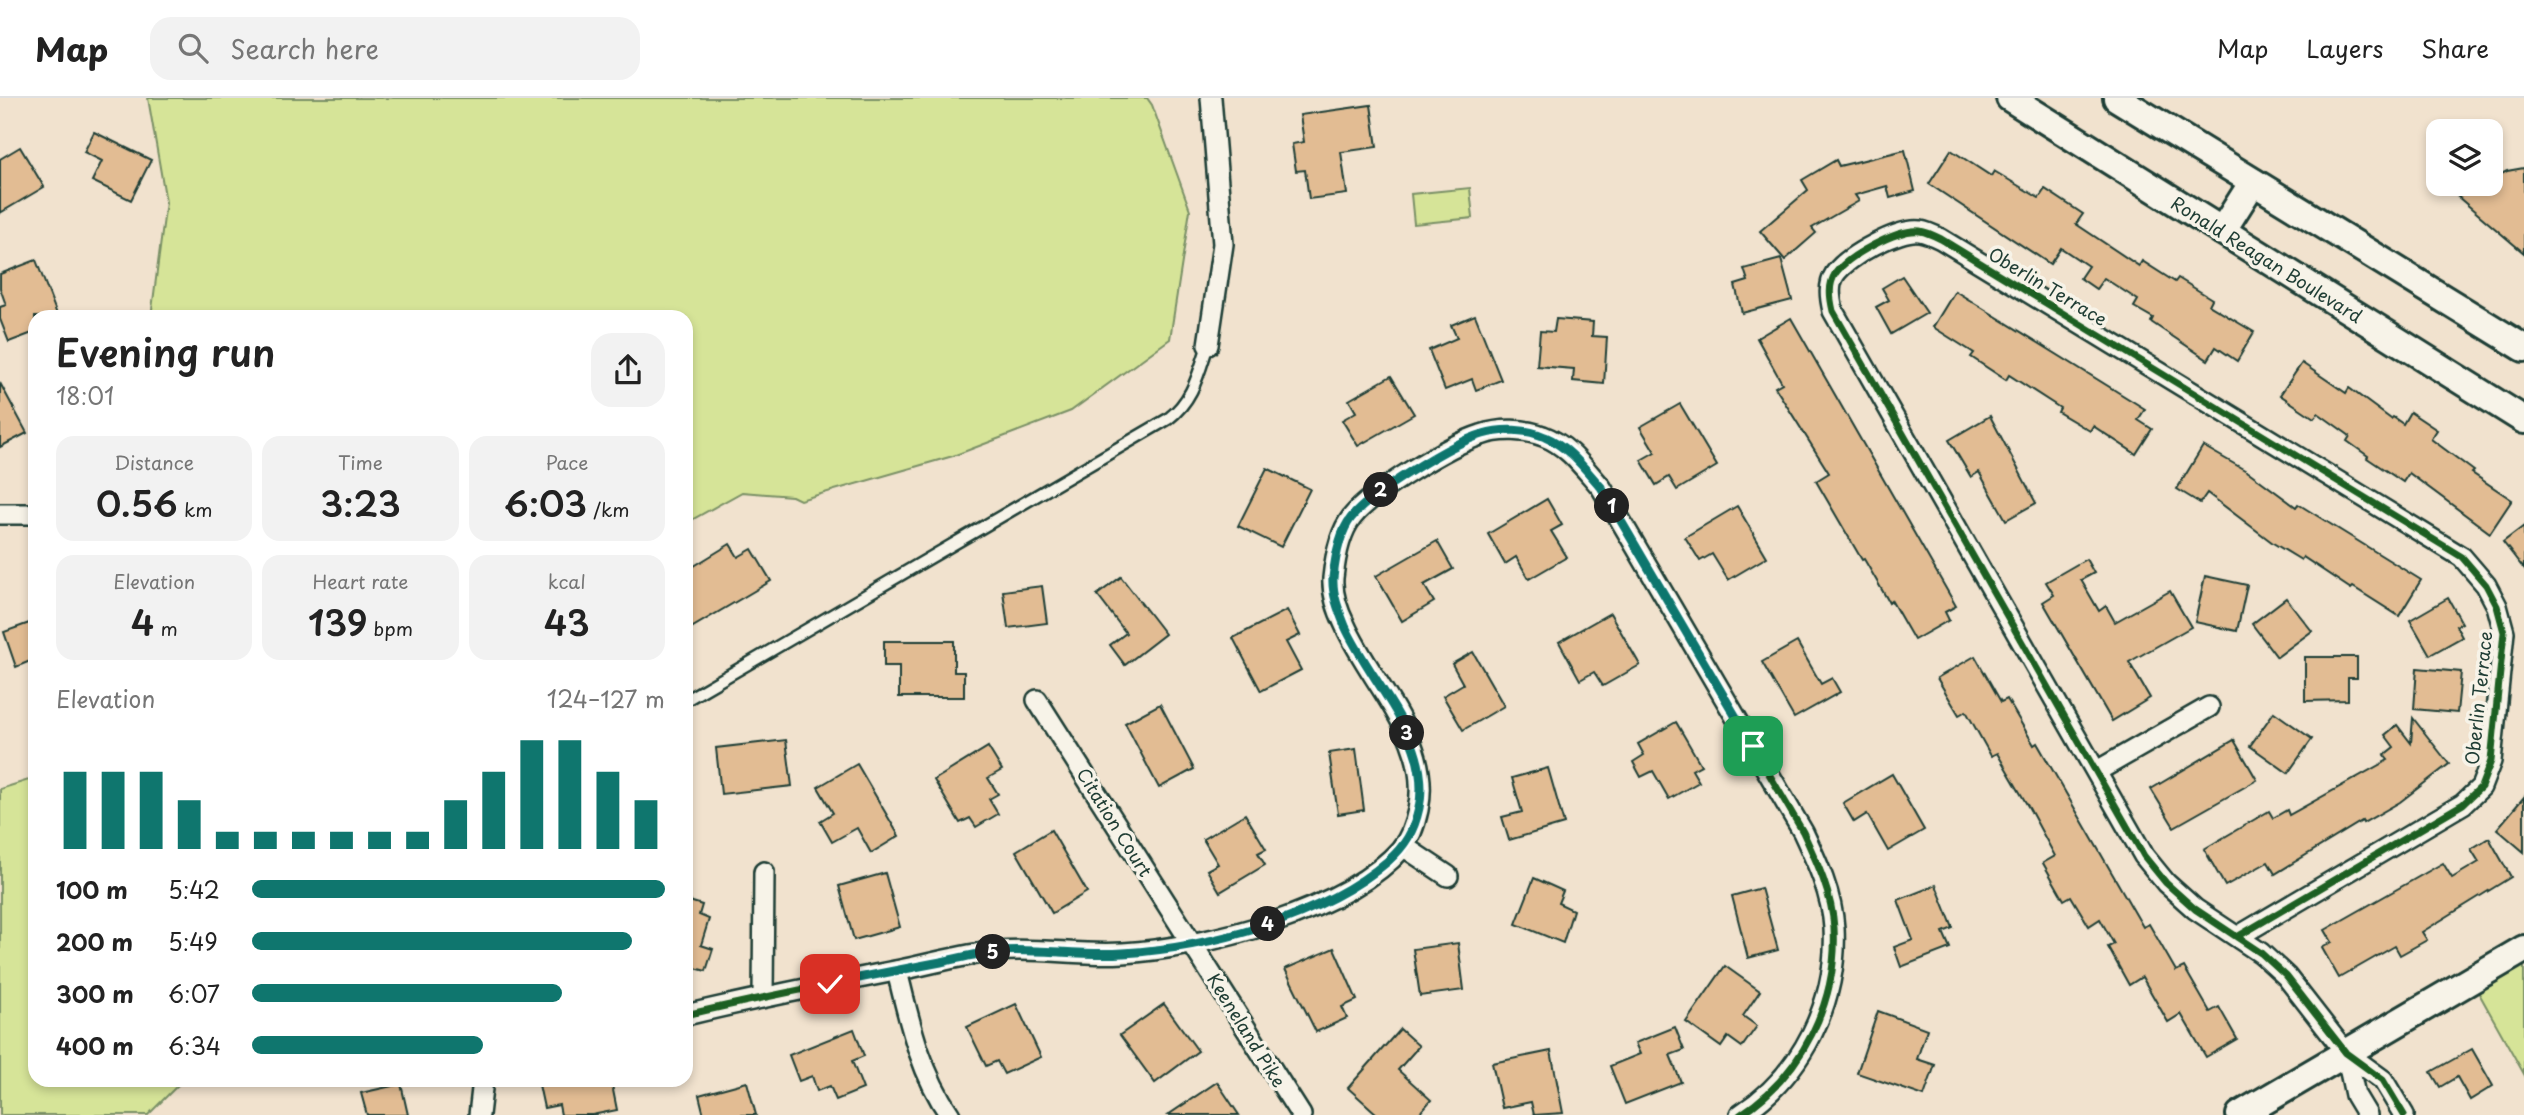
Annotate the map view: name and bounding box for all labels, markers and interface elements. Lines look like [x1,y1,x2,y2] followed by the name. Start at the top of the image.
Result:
[150,17,640,80] search box
[35,23,108,73] text: Map
[174,29,212,67] icon: search
[230,29,379,68] text: Search here
[2217,30,2268,66] text: Map
[2306,30,2383,66] text: Layers
[2421,30,2489,66] text: Share
[2426,119,2503,196] map controls
[2426,119,2503,196] button: layers
[2166,189,2368,329] street label: Ronald Reagan Boulevard
[1984,240,2112,332] street label: Oberlin Terrace
[56,323,275,380] text: Evening run
[591,333,665,407] button: share
[56,378,114,413] text: 18:01
[114,448,194,476] text: Distance
[338,448,383,476] text: Time
[545,448,588,476] text: Pace
[1364,472,1398,508] pin: 2
[1374,475,1387,503] text: 2
[96,476,178,529] text: 0.56
[320,476,401,529] text: 3:23
[504,476,587,529] text: 6:03
[1594,488,1630,524] pin: 1
[1607,491,1616,519] text: 1
[178,495,212,523] text: km
[587,495,630,523] text: /km
[113,567,195,595] text: Elevation
[313,567,408,595] text: Heart rate
[548,567,586,595] text: kcal
[131,595,154,648] text: 4
[308,595,367,648] text: 139
[544,595,590,648] text: 43
[154,614,178,642] text: m
[367,614,413,642] text: bpm
[2458,630,2498,766] street label: Oberlin Terrace
[56,681,155,716] text: Elevation
[547,681,665,716] text: 124–127 m
[1390,716,1424,750] pin: 3
[1723,716,1783,776] pin
[1400,718,1413,746] text: 3
[1734,727,1772,765] icon: arrive
[1071,762,1159,882] street label: Citation Court
[56,872,128,907] text: 100 m
[168,872,220,907] text: 5:42
[1250,906,1286,942] pin: 4
[1261,909,1274,937] text: 4
[56,924,133,959] text: 200 m
[168,924,218,959] text: 5:49
[976,934,1010,970] pin: 5
[986,937,999,965] text: 5
[800,954,860,1014] pin
[811,965,849,1003] icon: check
[1201,968,1293,1092] street label: Keeneland Pike
[56,976,134,1011] text: 300 m
[168,976,220,1011] text: 6:07
[56,1028,134,1063] text: 400 m
[168,1028,221,1063] text: 6:34

